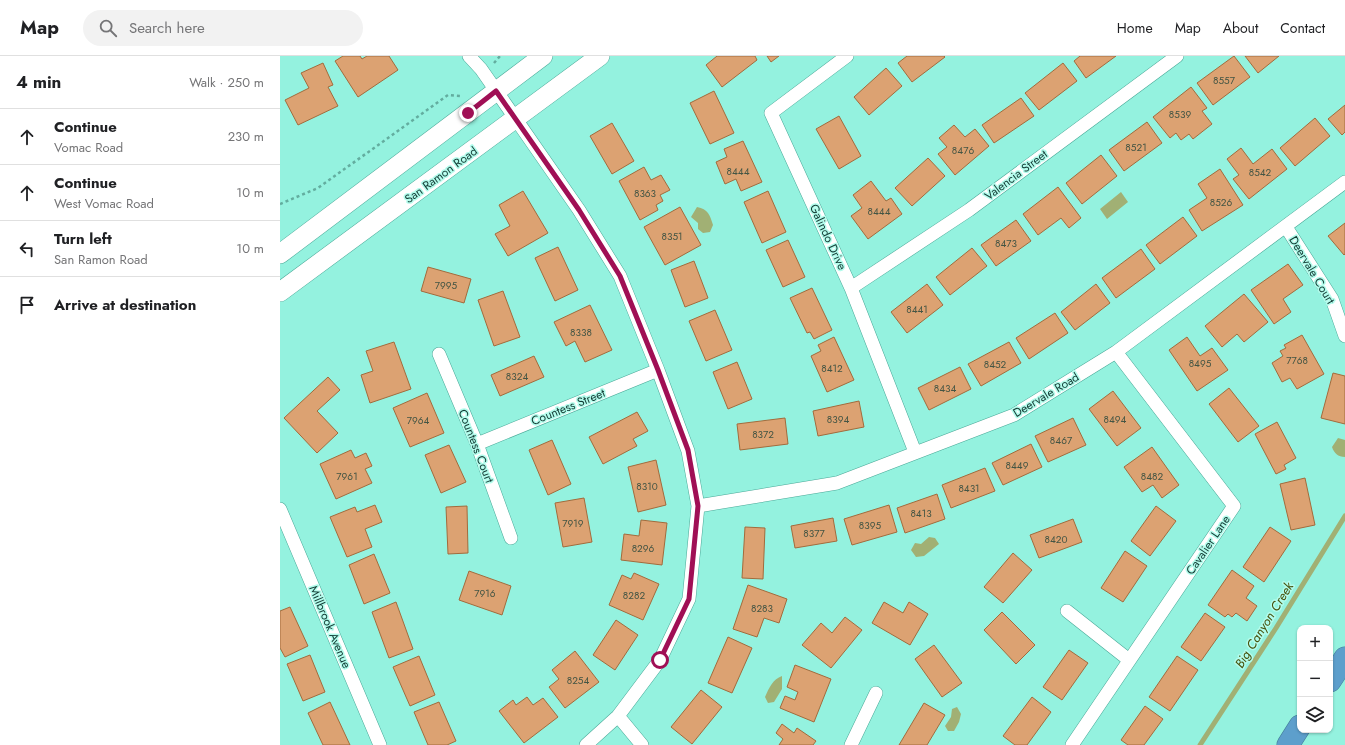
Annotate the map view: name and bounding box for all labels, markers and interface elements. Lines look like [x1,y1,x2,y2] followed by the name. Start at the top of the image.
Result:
[83,10,363,46] search box
[20,14,59,41] text: Map
[97,17,119,39] icon: search
[129,17,205,39] text: Search here
[1117,18,1153,38] text: Home
[1175,18,1201,38] text: Map
[1223,18,1258,38] text: About
[1280,18,1325,38] text: Contact
[16,70,61,94] text: 4 min
[189,73,264,92] text: Walk · 250 m
[1213,73,1236,88] house number: 8557
[459,104,477,122] route end
[1169,107,1191,122] house number: 8539
[54,116,117,138] text: Continue
[16,126,38,148] icon: ahead
[228,127,264,146] text: 230 m
[54,138,123,157] text: Vomac Road
[1125,140,1147,155] house number: 8521
[401,142,481,208] street label: San Ramon Road
[952,143,974,158] house number: 8476
[981,145,1051,205] street label: Valencia Street
[727,164,750,179] house number: 8444
[1249,165,1272,180] house number: 8542
[54,172,117,194] text: Continue
[16,182,38,204] icon: ahead
[236,183,264,202] text: 10 m
[634,186,657,201] house number: 8363
[54,194,154,213] text: West Vomac Road
[1210,195,1233,210] house number: 8526
[805,201,851,273] street label: Galindo Drive
[868,204,891,219] house number: 8444
[54,228,112,250] text: Turn left
[661,229,683,244] house number: 8351
[1285,233,1340,308] street label: Deervale Court
[995,236,1018,251] house number: 8473
[16,238,38,260] icon: left
[236,239,264,258] text: 10 m
[54,250,148,269] text: San Ramon Road
[435,278,458,293] house number: 7995
[16,294,38,316] icon: arrive
[54,294,196,316] text: Arrive at destination
[906,302,928,317] house number: 8441
[570,325,592,340] house number: 8338
[1286,353,1308,368] house number: 7768
[1189,356,1212,371] house number: 8495
[984,357,1007,372] house number: 8452
[821,361,843,376] house number: 8412
[1009,368,1083,422] street label: Deervale Road
[506,369,528,384] house number: 8324
[934,381,956,396] house number: 8434
[528,384,608,430] street label: Countess Street
[454,406,498,486] street label: Countess Court
[827,412,849,427] house number: 8394
[1104,412,1127,427] house number: 8494
[407,413,429,428] house number: 7964
[752,427,774,442] house number: 8372
[1050,433,1073,448] house number: 8467
[1006,458,1029,473] house number: 8449
[336,469,358,484] house number: 7961
[1141,469,1164,484] house number: 8482
[636,479,658,494] house number: 8310
[958,481,980,496] house number: 8431
[910,506,932,521] house number: 8413
[1181,512,1235,578] street label: Cavalier Lane
[562,516,584,531] house number: 7919
[859,518,882,533] house number: 8395
[803,526,825,541] house number: 8377
[1045,532,1067,547] house number: 8420
[632,541,655,556] house number: 8296
[1230,578,1298,672] water label: Big Canyon Creek
[304,583,356,671] street label: Millbrook Avenue
[474,586,496,601] house number: 7916
[623,588,645,603] house number: 8282
[751,601,774,616] house number: 8283
[1297,625,1333,733] map controls
[1297,625,1333,661] button: +
[651,651,669,669] route start
[1297,661,1333,697] button: −
[567,673,589,688] house number: 8254
[1297,697,1333,733] button: layers

